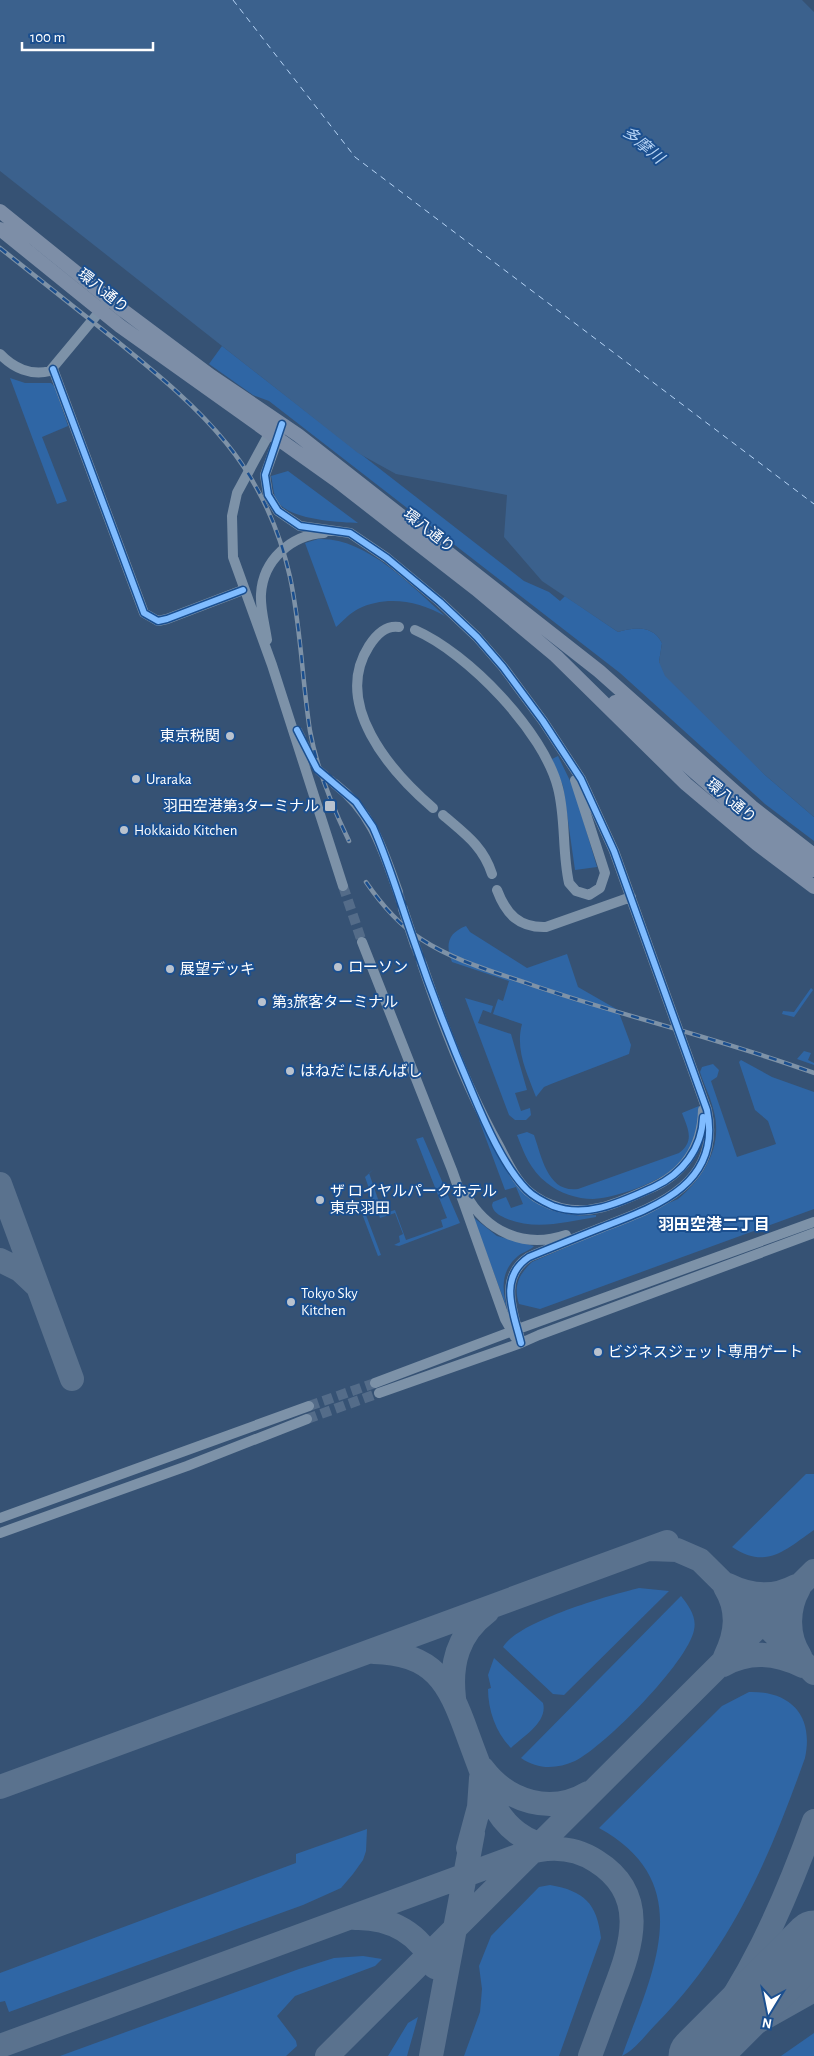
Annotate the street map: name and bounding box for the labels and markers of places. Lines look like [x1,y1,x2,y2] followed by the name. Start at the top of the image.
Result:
[160,728,220,744] place label: 東京税関
[224,730,236,742] marker: 東京税関
[146,772,192,787] place label: Uraraka
[130,773,142,785] marker: Uraraka
[163,798,319,814] place label: 羽田空港第3ターミナル
[323,799,337,813] marker: 羽田空港第3ターミナル
[134,823,238,838] place label: Hokkaido Kitchen
[118,824,130,836] marker: Hokkaido Kitchen
[348,960,408,975] place label: ローソン
[180,961,255,977] place label: 展望デッキ
[332,961,344,973] marker: ローソン
[164,963,176,975] marker: 展望デッキ
[272,993,398,1010] place label: 第3旅客ターミナル
[256,996,268,1008] marker: 第3旅客ターミナル
[300,1063,422,1079] place label: はねだ にほんばし
[284,1065,296,1077] marker: はねだ にほんばし
[330,1183,497,1216] place label: ザ ロイヤルパークホテル 東京羽田
[314,1194,326,1206] marker: ザ ロイヤルパークホテル 東京羽田
[301,1286,358,1318] place label: Tokyo Sky Kitchen
[285,1296,297,1308] marker: Tokyo Sky Kitchen
[608,1344,803,1360] place label: ビジネスジェット専用ゲート
[592,1346,604,1358] marker: ビジネスジェット専用ゲート

